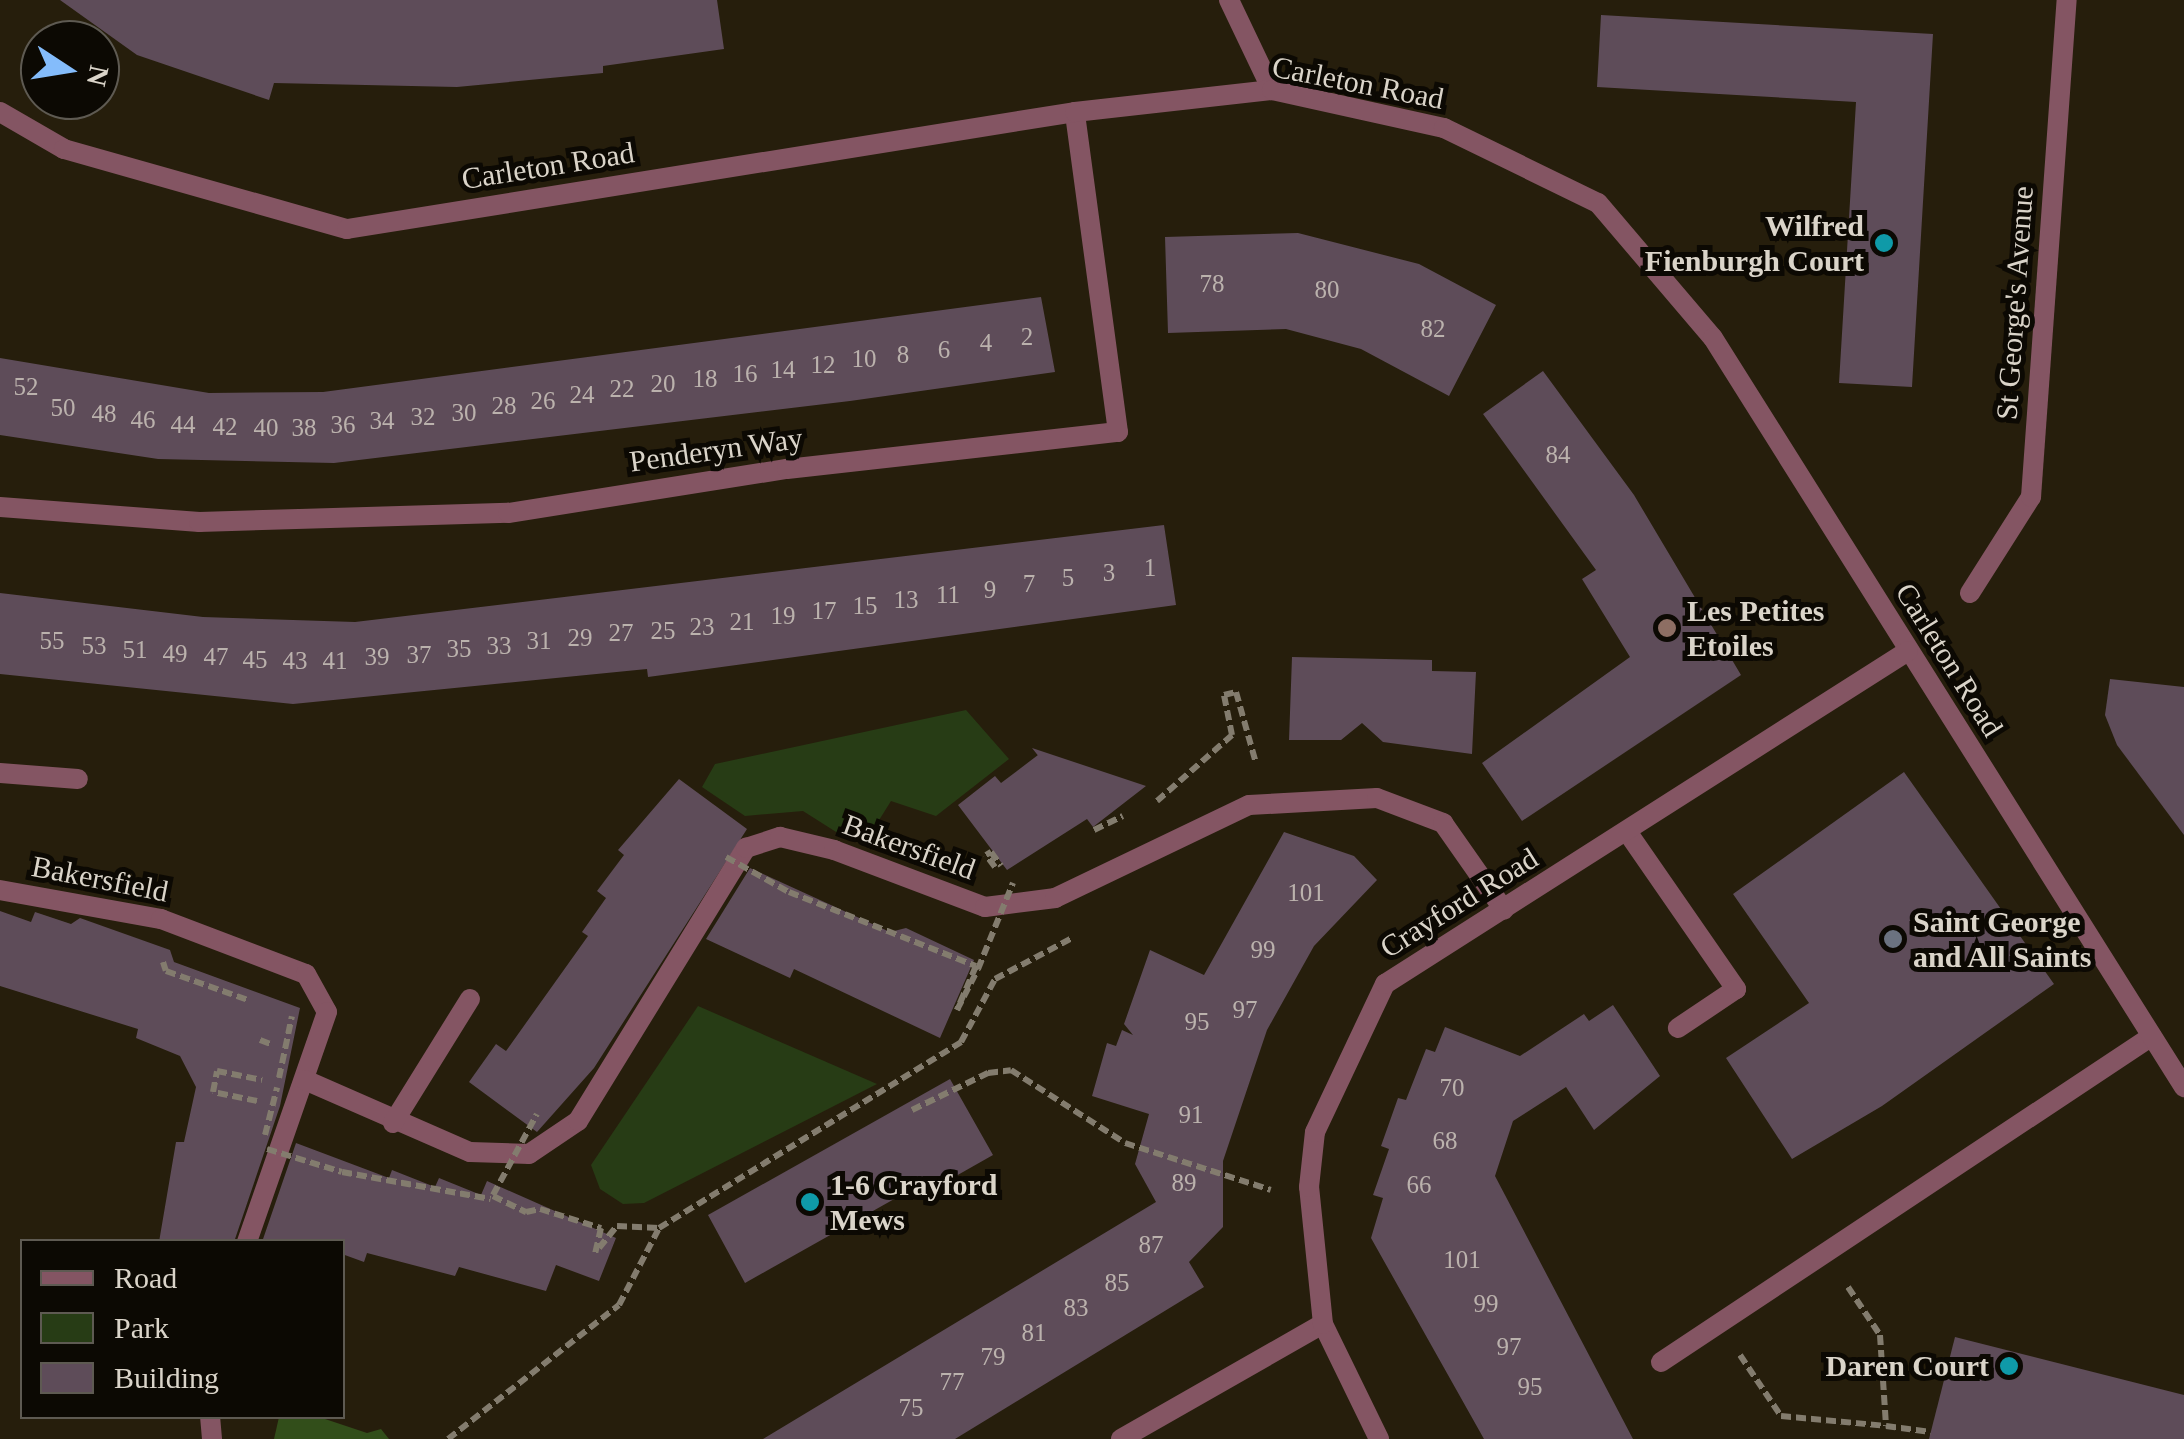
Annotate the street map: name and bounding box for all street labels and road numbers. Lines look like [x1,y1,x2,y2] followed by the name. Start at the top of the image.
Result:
[1269,49,1447,117] street label: Carleton Road
[459,135,637,197] street label: Carleton Road
[1989,184,2041,422] street label: St George's Avenue
[627,420,805,480] street label: Penderyn Way
[1888,577,2010,743] street label: Carleton Road
[838,806,980,888] street label: Bakersfield
[1374,840,1544,966] street label: Crayford Road
[29,848,171,910] street label: Bakersfield

